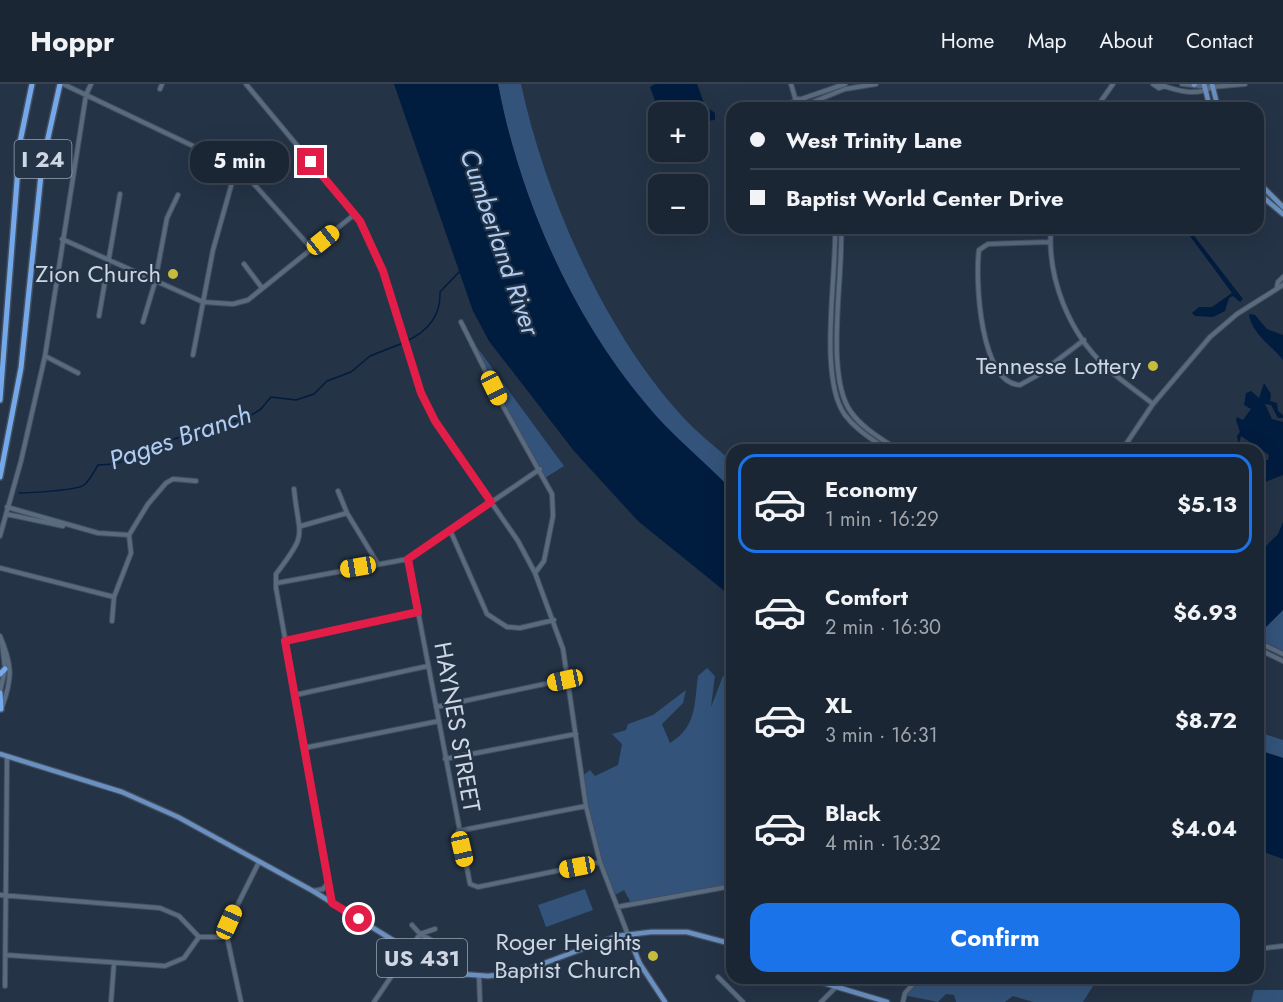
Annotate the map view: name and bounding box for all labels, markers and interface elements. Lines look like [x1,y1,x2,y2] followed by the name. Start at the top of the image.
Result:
[30,21,115,62] text: Hoppr
[941,26,994,56] text: Home
[1027,26,1067,56] text: Map
[1100,26,1153,56] text: About
[1186,26,1253,56] text: Contact
[648,102,708,234] map controls
[648,102,708,162] button: +
[786,124,962,156] text: West Trinity Lane
[15,140,72,178] road number: I 24
[191,141,290,183] callout: 5 min
[450,144,550,342] water label: Cumberland River
[213,147,266,176] text: 5 min
[297,148,324,175] route end
[648,174,708,234] button: −
[786,182,1064,214] text: Baptist World Center Drive
[303,222,343,258] car
[35,256,161,291] place label: Zion Church
[166,267,180,281] marker: Zion Church
[976,348,1141,383] place label: Tennesse Lottery
[1146,359,1160,373] marker: Tennesse Lottery
[478,368,510,408] car
[104,395,256,479] water label: Pages Branch
[825,473,917,505] text: Economy
[753,477,807,531] icon: car
[1177,488,1237,520] text: $5.13
[825,505,939,534] text: 1 min · 16:29
[339,555,377,579] car
[825,581,908,613] text: Comfort
[753,585,807,639] icon: car
[1173,596,1237,628] text: $6.93
[825,613,941,642] text: 2 min · 16:30
[425,639,490,815] street label: HAYNES STREET
[546,667,584,693] car
[825,689,852,721] text: XL
[753,693,807,747] icon: car
[1175,704,1237,736] text: $8.72
[825,721,938,750] text: 3 min · 16:31
[825,797,881,829] text: Black
[753,801,807,855] icon: car
[1171,812,1237,844] text: $4.04
[449,829,475,869] car
[825,829,941,858] text: 4 min · 16:32
[558,855,596,879] car
[213,902,245,942] car
[750,903,1240,972] button: Confirm
[345,905,372,932] route start
[494,924,641,987] place label: Roger Heights Baptist Church
[377,939,467,977] road number: US 431
[646,949,660,963] marker: Roger Heights Baptist Church

